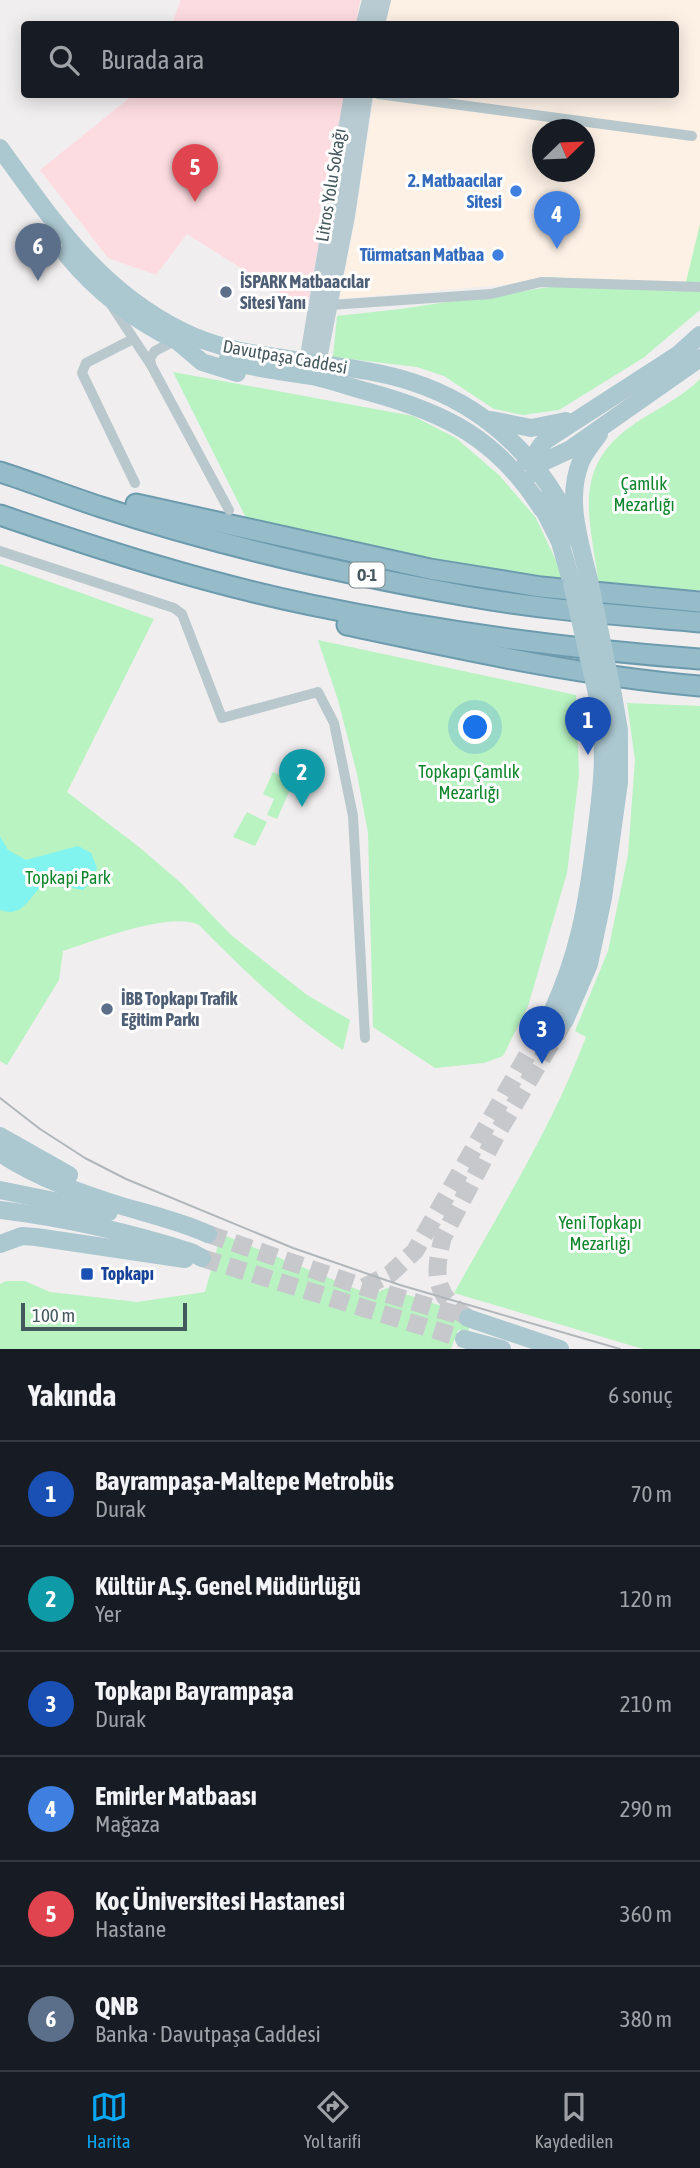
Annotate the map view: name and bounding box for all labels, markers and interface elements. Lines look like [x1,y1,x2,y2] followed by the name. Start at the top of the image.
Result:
[21,21,679,98] search box
[45,41,83,79] icon: search
[101,45,204,75] text: Burada ara
[532,119,595,182] north arrow
[311,127,350,243] street label: Litros Yolu Sokağı
[172,144,218,202] pin: 5
[408,170,503,212] place label: 2. Matbaacılar Sitesi
[508,183,524,199] marker: 2. Matbaacılar Sitesi
[534,191,580,249] pin: 4
[15,223,61,281] pin: 6
[360,244,484,265] place label: Türmatsan Matbaa
[490,247,506,263] marker: Türmatsan Matbaa
[240,271,370,313] place label: İSPARK Matbaacılar Sitesi Yanı
[218,284,234,300] marker: İSPARK Matbaacılar Sitesi Yanı
[221,335,349,378] street label: Davutpaşa Caddesi
[613,473,675,515] park label: Çamlık Mezarlığı
[350,562,384,588] road number: O-1
[565,697,611,755] pin: 1
[458,710,492,744] your location
[279,749,325,807] pin: 2
[418,761,520,803] park label: Topkapı Çamlık Mezarlığı
[25,867,111,888] park label: Topkapi Park
[121,988,239,1030] place label: İBB Topkapı Trafik Eğitim Parkı
[99,1001,115,1017] marker: İBB Topkapı Trafik Eğitim Parkı
[519,1006,565,1064] pin: 3
[558,1212,642,1254] park label: Yeni Topkapı Mezarlığı
[101,1263,154,1284] place label: Topkapı
[79,1266,95,1282] marker: Topkapı
[21,1300,187,1332] scale bar
[32,1304,75,1326] text: 100 m
[28,1378,116,1412] text: Yakında
[608,1382,672,1408] text: 6 sonuç
[95,1466,394,1496] text: Bayrampaşa-Maltepe Metrobüs
[46,1481,56,1507] text: 1
[631,1481,672,1507] text: 70 m
[95,1496,146,1522] text: Durak
[95,1571,361,1601] text: Kültür A.Ş. Genel Müdürlüğü
[46,1586,56,1612] text: 2
[620,1586,672,1612] text: 120 m
[95,1601,121,1627] text: Yer
[95,1676,294,1706] text: Topkapı Bayrampaşa
[46,1691,56,1717] text: 3
[620,1691,672,1717] text: 210 m
[95,1706,146,1732] text: Durak
[95,1781,257,1811] text: Emirler Matbaası
[46,1796,56,1822] text: 4
[620,1796,672,1822] text: 290 m
[95,1811,160,1837] text: Mağaza
[95,1886,345,1916] text: Koç Üniversitesi Hastanesi
[46,1901,56,1927] text: 5
[620,1901,672,1927] text: 360 m
[95,1916,166,1942] text: Hastane
[95,1991,138,2021] text: QNB
[46,2006,56,2032] text: 6
[620,2006,672,2032] text: 380 m
[95,2021,321,2047] text: Banka · Davutpaşa Caddesi
[87,2088,131,2152] tab: Harita
[304,2088,361,2152] tab: Yol tarifi
[534,2088,613,2152] tab: Kaydedilen

